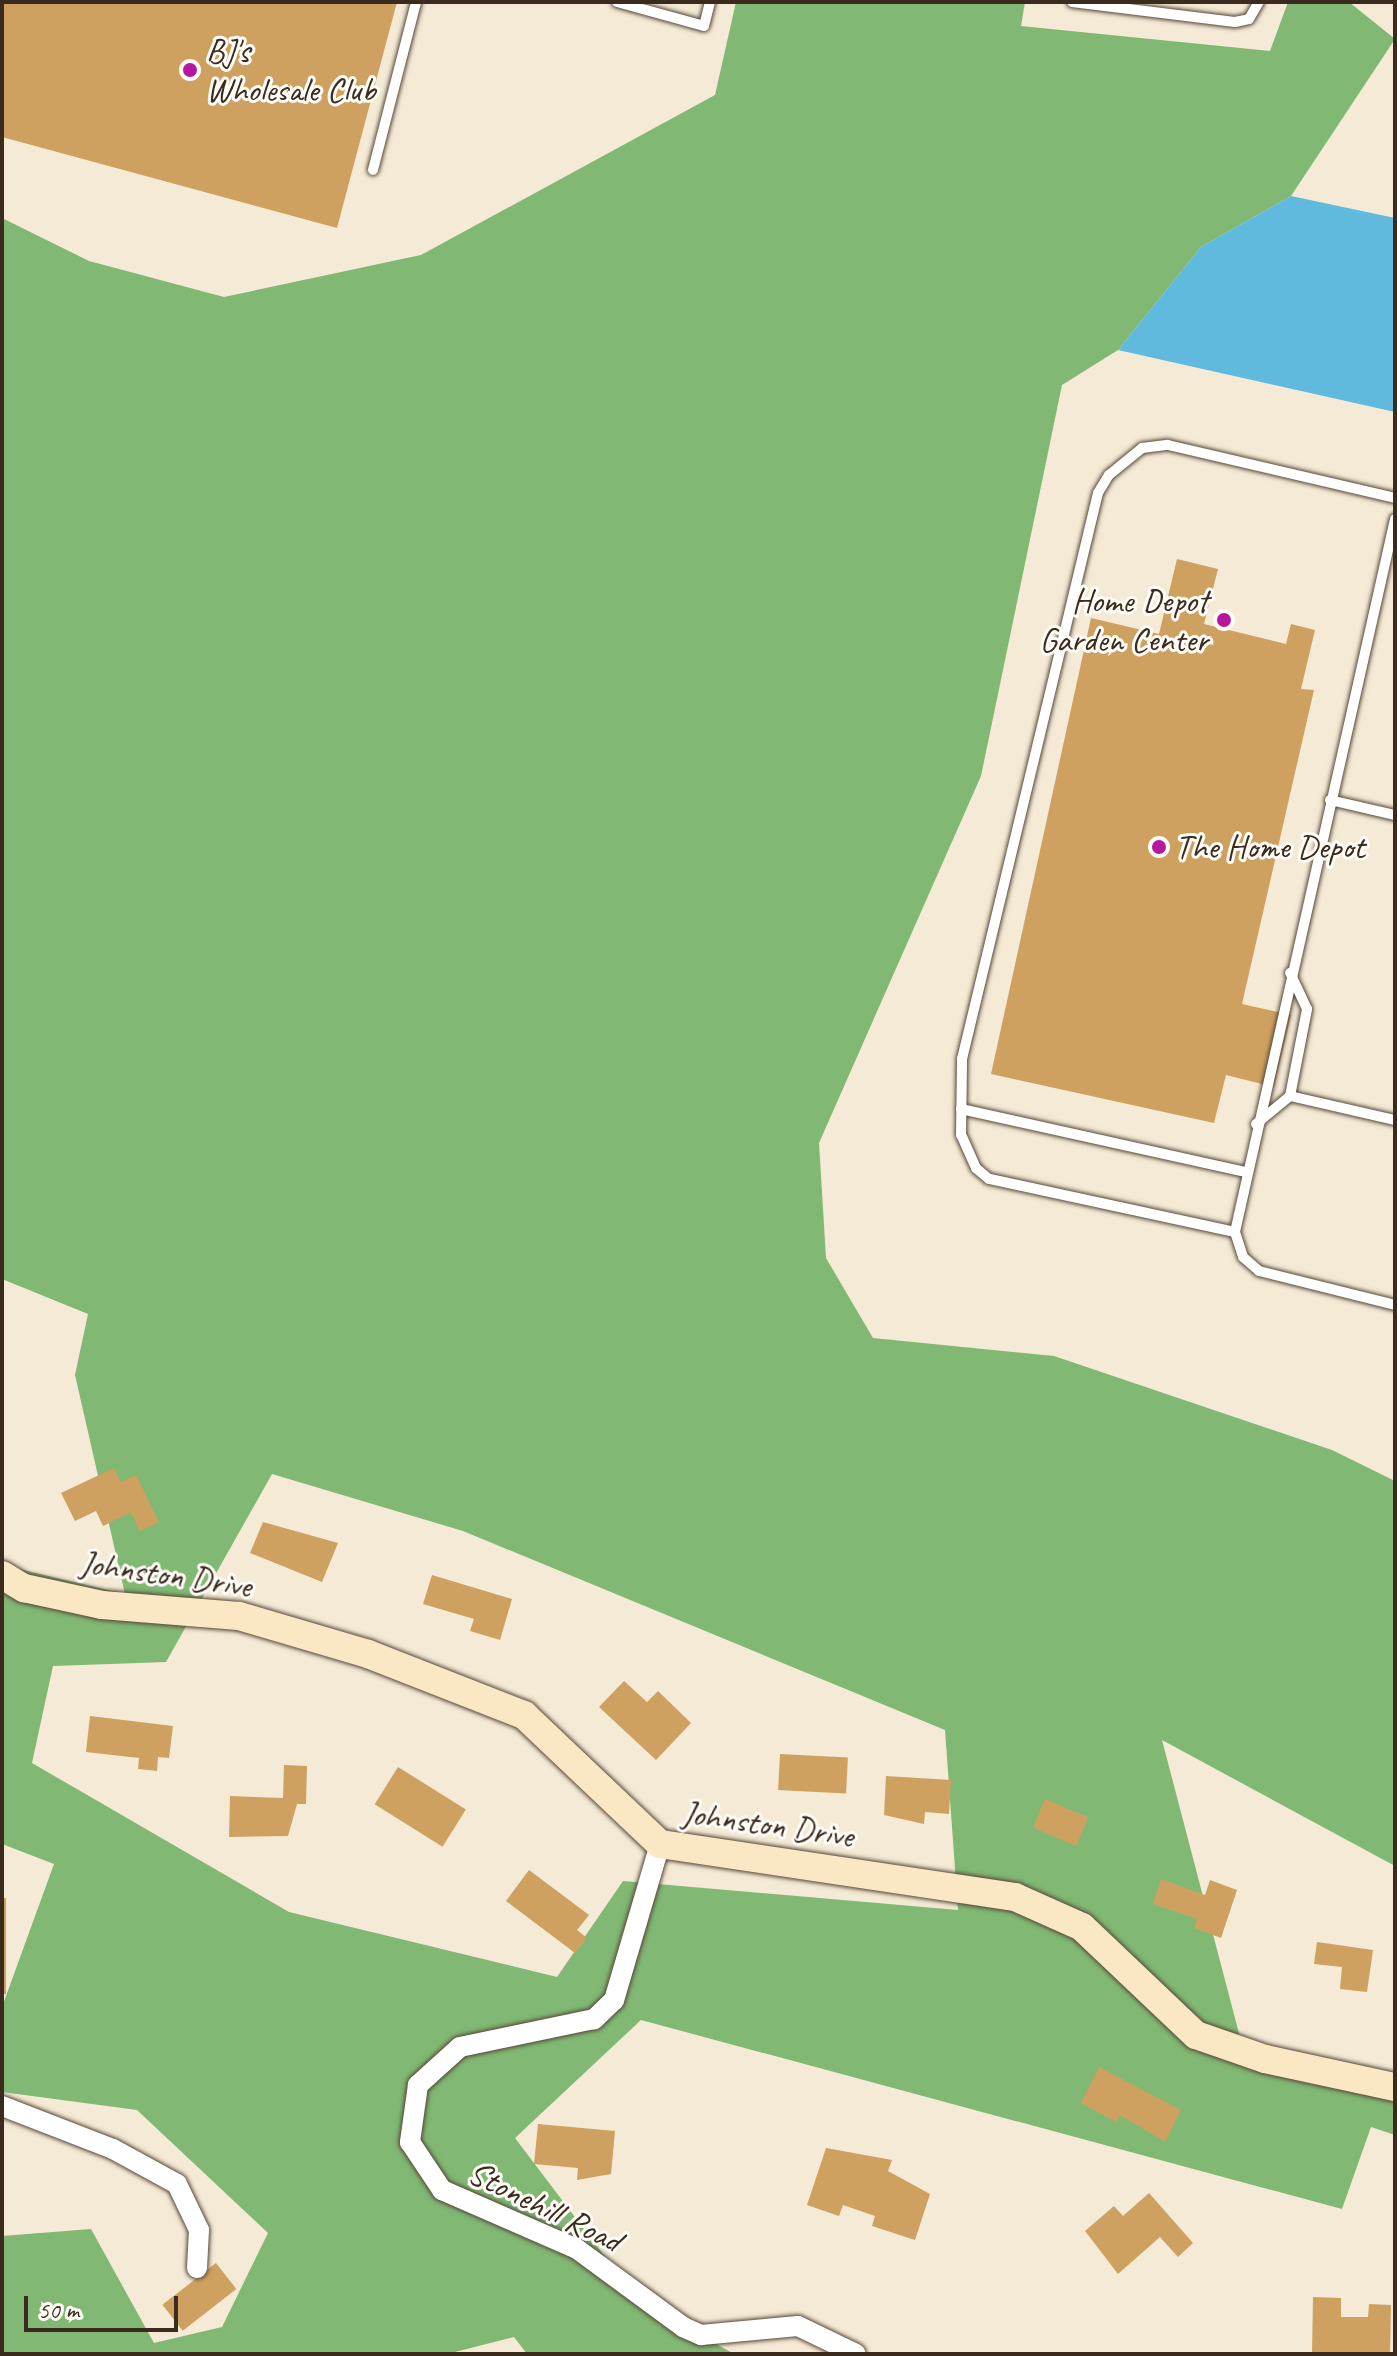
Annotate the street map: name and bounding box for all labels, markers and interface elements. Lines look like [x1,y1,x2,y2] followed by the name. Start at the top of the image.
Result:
[206,30,376,110] place label: BJ's Wholesale Club
[181,61,199,79] marker: BJ's Wholesale Club
[1039,580,1208,660] place label: Home Depot Garden Center
[1215,611,1233,629] marker: Home Depot Garden Center
[1175,827,1363,867] place label: The Home Depot
[1150,838,1168,856] marker: The Home Depot
[78,1542,254,1606] street label: Johnston Drive
[680,1792,856,1856] street label: Johnston Drive
[462,2151,628,2261] street label: Stonehill Road
[28,2280,182,2330] scale bar
[38,2295,79,2325] text: 50 m

